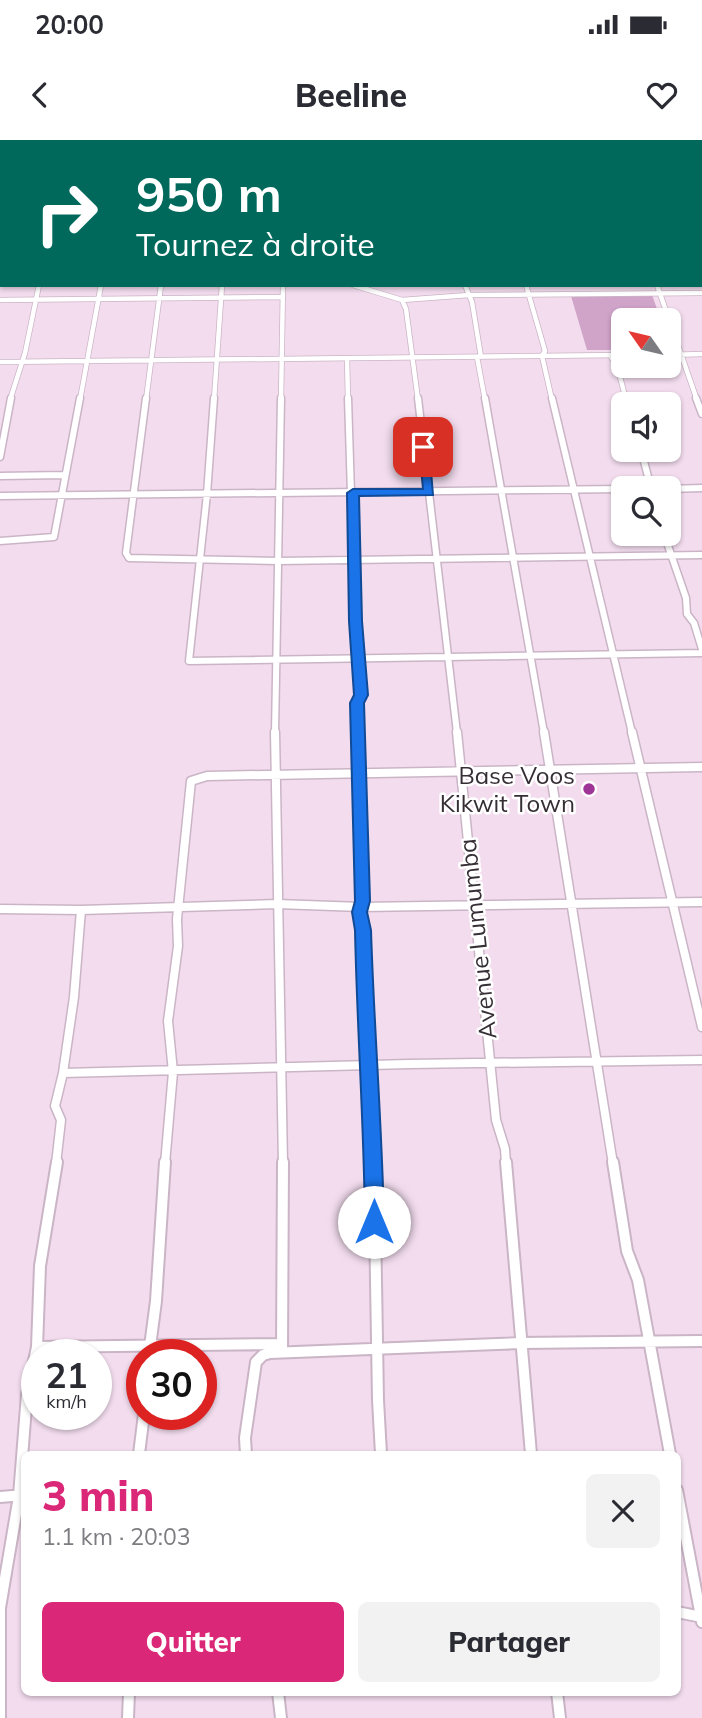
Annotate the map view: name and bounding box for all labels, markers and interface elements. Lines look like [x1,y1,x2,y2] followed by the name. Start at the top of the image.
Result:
[35,8,104,41] text: 20:00
[295,75,407,115] text: Beeline
[21,76,59,114] icon: back
[643,76,681,114] icon: heart
[136,163,282,224] text: 950 m
[21,168,112,259] icon: right
[136,224,375,264] text: Tournez à droite
[611,308,681,378] north arrow
[611,308,681,546] map controls
[611,392,681,462] button: sound
[393,417,453,477] pin
[404,428,442,466] icon: arrive
[611,476,681,546] button: search
[440,760,575,818] place label: Base Voos Kikwit Town
[581,781,597,797] marker: Base Voos Kikwit Town
[452,837,502,1041] street label: Avenue Lumumba
[337,1185,411,1259] position arrow
[126,1339,217,1430] speed limit sign: 30
[45,1353,88,1397] text: 21
[46,1390,87,1413] text: km/h
[42,1469,155,1522] text: 3 min
[586,1474,660,1548] button: close
[42,1522,191,1551] text: 1.1 km · 20:03
[42,1602,344,1682] button: Quitter
[358,1602,660,1682] button: Partager

